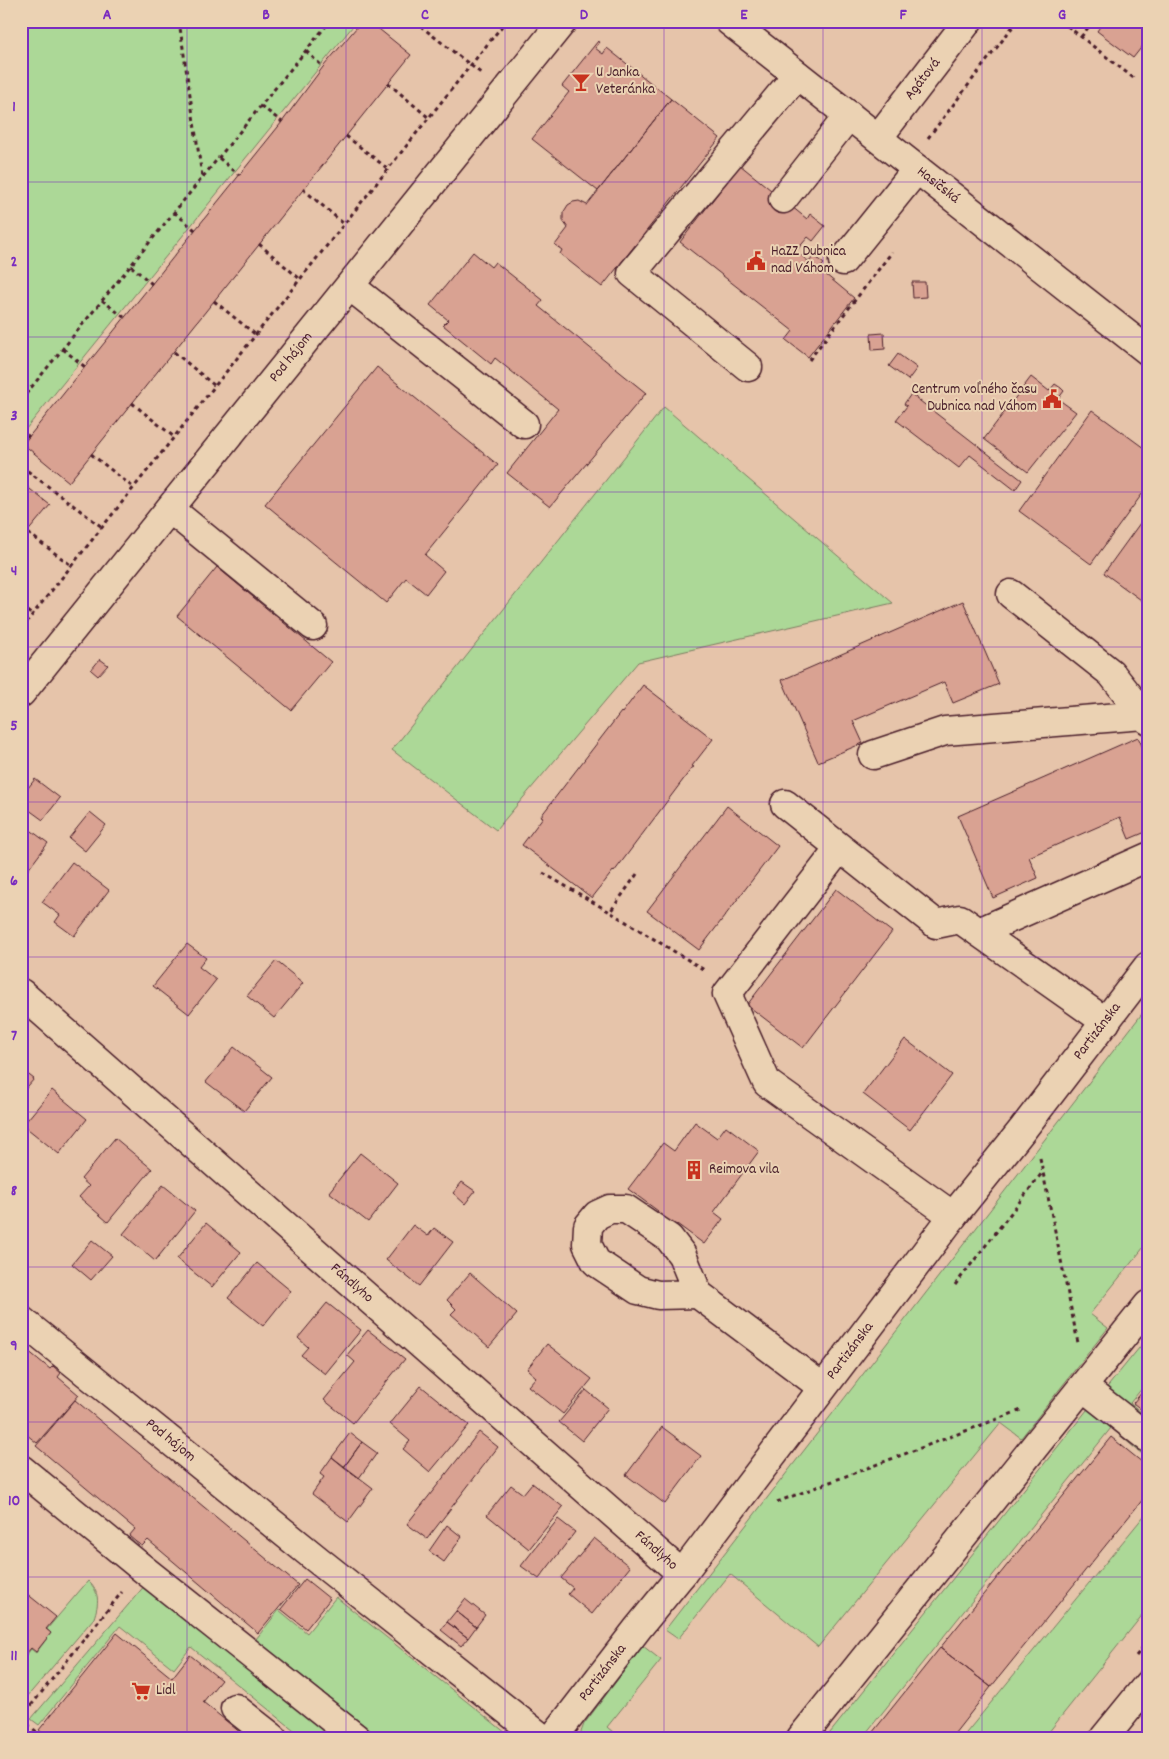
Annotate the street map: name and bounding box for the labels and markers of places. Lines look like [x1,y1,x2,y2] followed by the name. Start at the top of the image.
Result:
[596,62,656,101] place label: U Janka Veteránka
[570,71,592,93] bar icon: U Janka Veteránka
[771,241,847,280] place label: HaZZ Dubnica nad Váhom
[745,250,767,272] public building icon: HaZZ Dubnica nad Váhom
[911,379,1037,418] place label: Centrum voľného času Dubnica nad Váhom
[1041,388,1063,410] public building icon: Centrum voľného času Dubnica nad Váhom
[683,1159,705,1181] building icon: Reimova vila
[709,1159,780,1181] place label: Reimova vila
[130,1680,152,1702] supermarket icon: Lidl
[156,1680,176,1702] place label: Lidl

